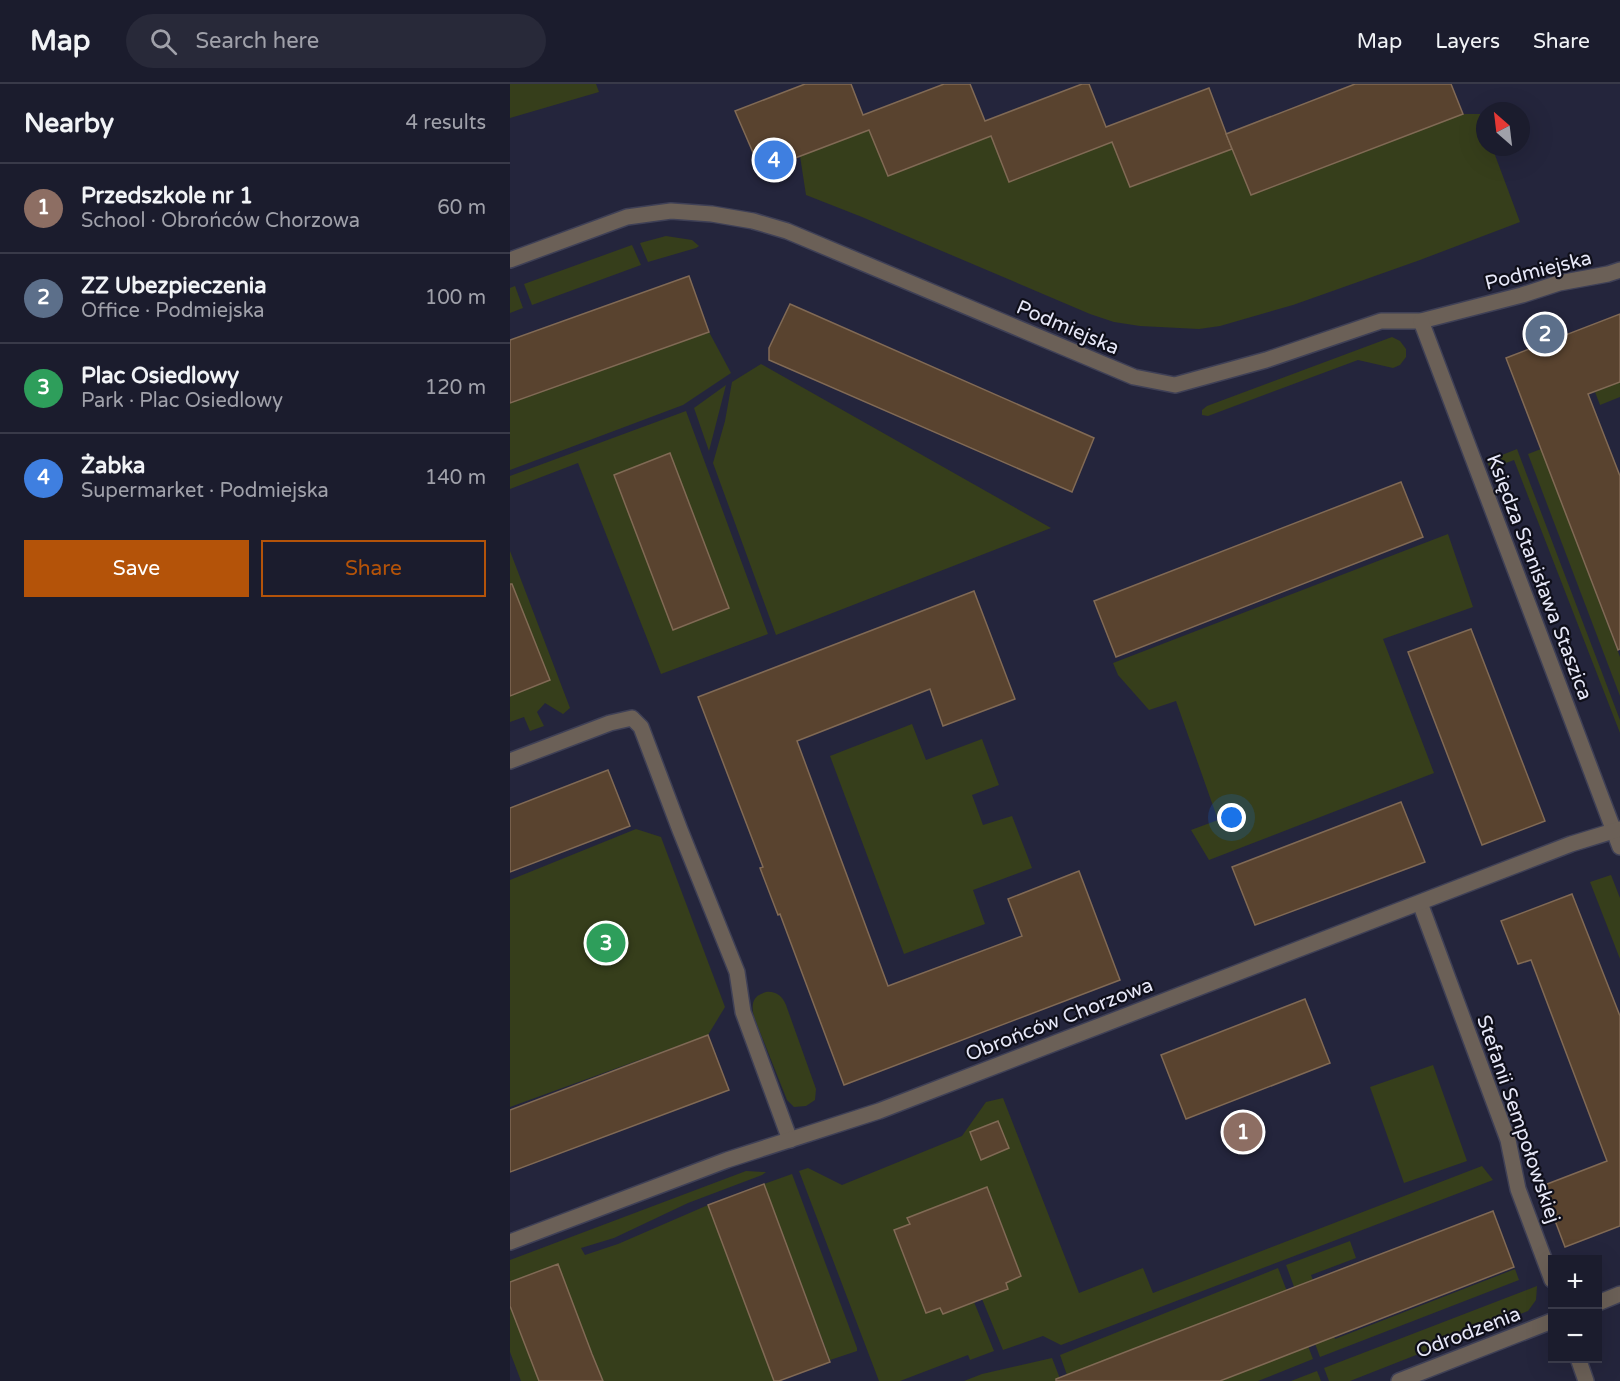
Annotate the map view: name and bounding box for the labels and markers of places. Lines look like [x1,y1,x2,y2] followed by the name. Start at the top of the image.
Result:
[754,138,794,182] pin: 4
[1526,312,1564,356] pin: 2
[586,920,626,966] pin: 3
[1224,1110,1262,1154] pin: 1

